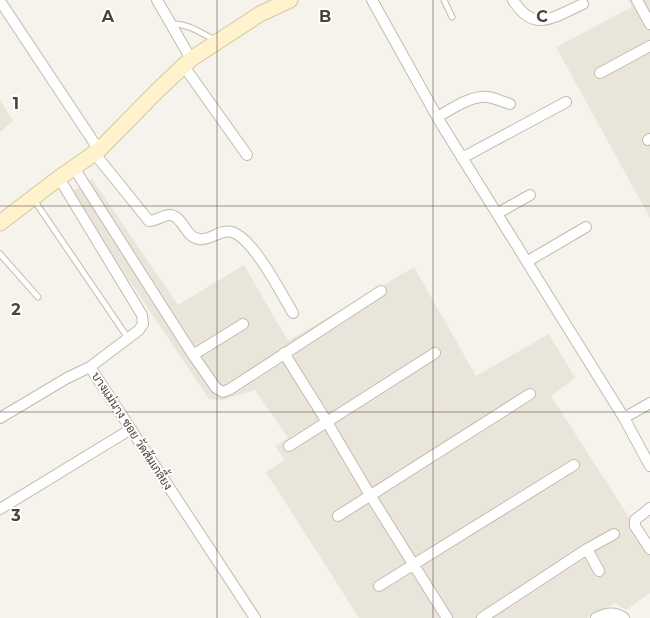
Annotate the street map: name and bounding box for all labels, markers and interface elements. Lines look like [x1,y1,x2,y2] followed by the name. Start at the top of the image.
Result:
[101,7,115,26] text: A
[319,7,331,26] text: B
[536,7,548,26] text: C
[13,94,19,113] text: 1
[11,300,21,319] text: 2
[89,367,179,492] street label: บางแม่นาง ซอย วัดส้มเกลี้ยง
[10,506,21,525] text: 3

